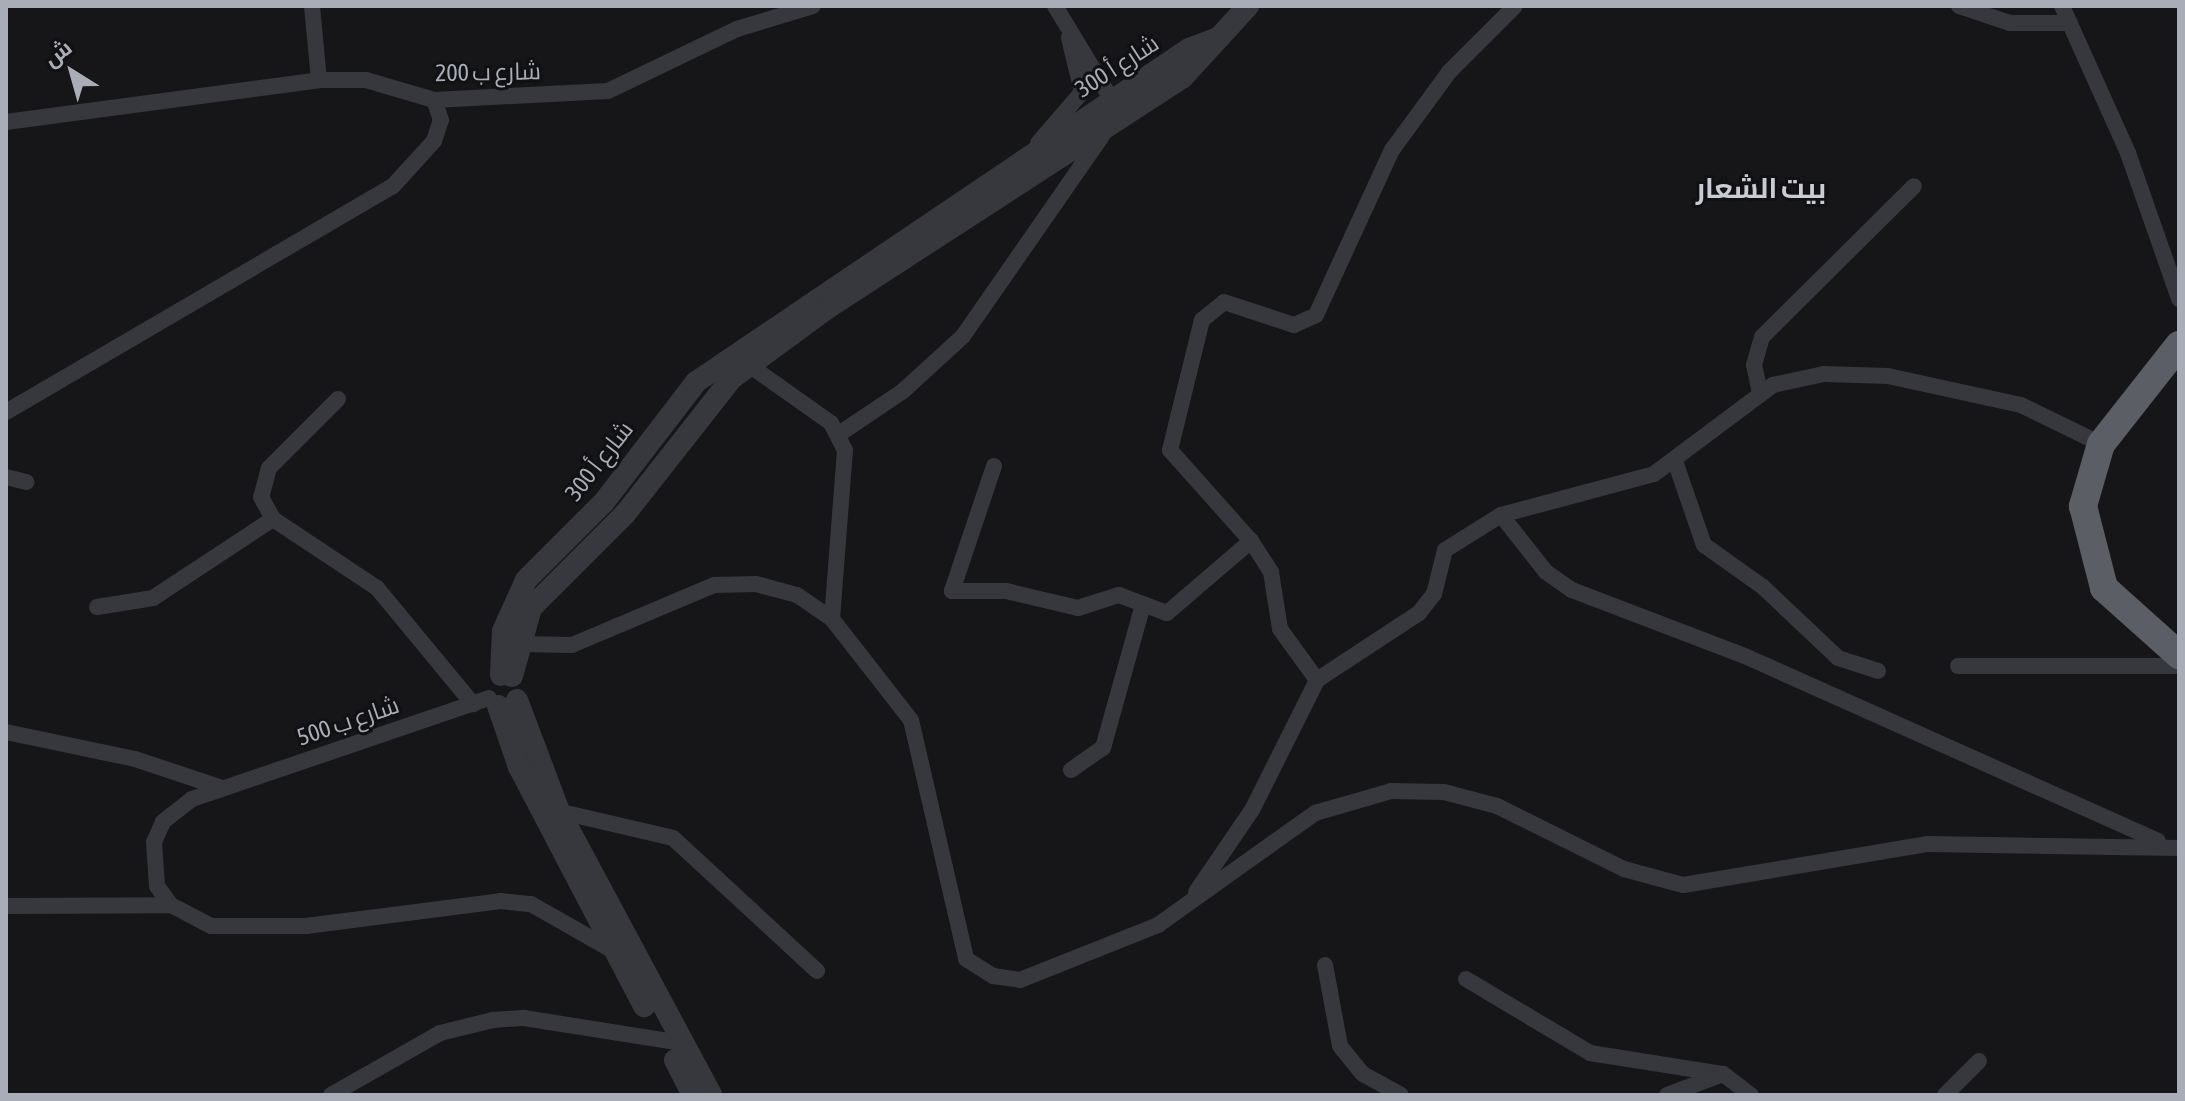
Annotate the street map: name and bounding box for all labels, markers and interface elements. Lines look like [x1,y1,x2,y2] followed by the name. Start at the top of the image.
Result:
[1070,28,1164,104] street label: شارع أ 300
[32,32,112,112] north arrow
[38,34,77,72] text: ش
[435,57,541,87] street label: شارع ب 200
[1696,171,1826,205] district label: بيت الشعار
[559,415,639,507] street label: شارع أ 300
[293,690,403,752] street label: شارع ب 500

